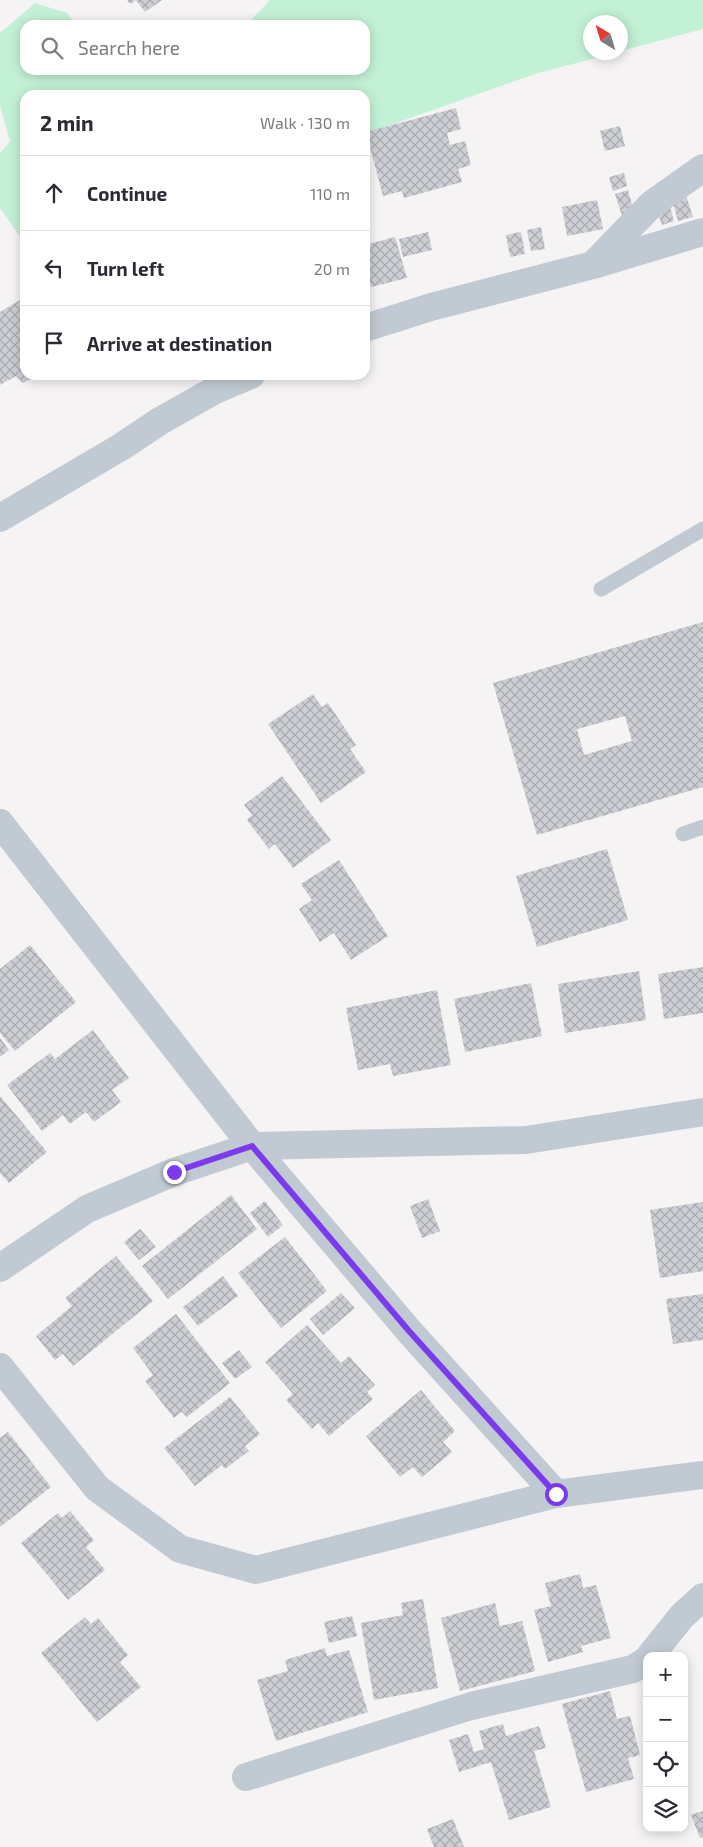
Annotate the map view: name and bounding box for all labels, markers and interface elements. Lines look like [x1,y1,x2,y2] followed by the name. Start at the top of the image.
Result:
[583,15,628,60] north arrow
[20,20,370,75] search box
[38,34,66,62] icon: search
[78,36,180,59] text: Search here
[40,110,94,135] text: 2 min
[260,113,350,132] text: Walk · 130 m
[40,179,68,207] icon: ahead
[87,182,167,205] text: Continue
[310,184,350,203] text: 110 m
[40,254,68,282] icon: left
[87,257,164,280] text: Turn left
[314,259,350,278] text: 20 m
[40,329,68,357] icon: arrive
[87,332,272,355] text: Arrive at destination
[163,1161,186,1184] route end
[545,1483,568,1506] route start
[643,1652,688,1832] map controls
[643,1652,688,1697] button: +
[643,1697,688,1742] button: −
[643,1742,688,1787] button: locate
[643,1787,688,1832] button: layers

